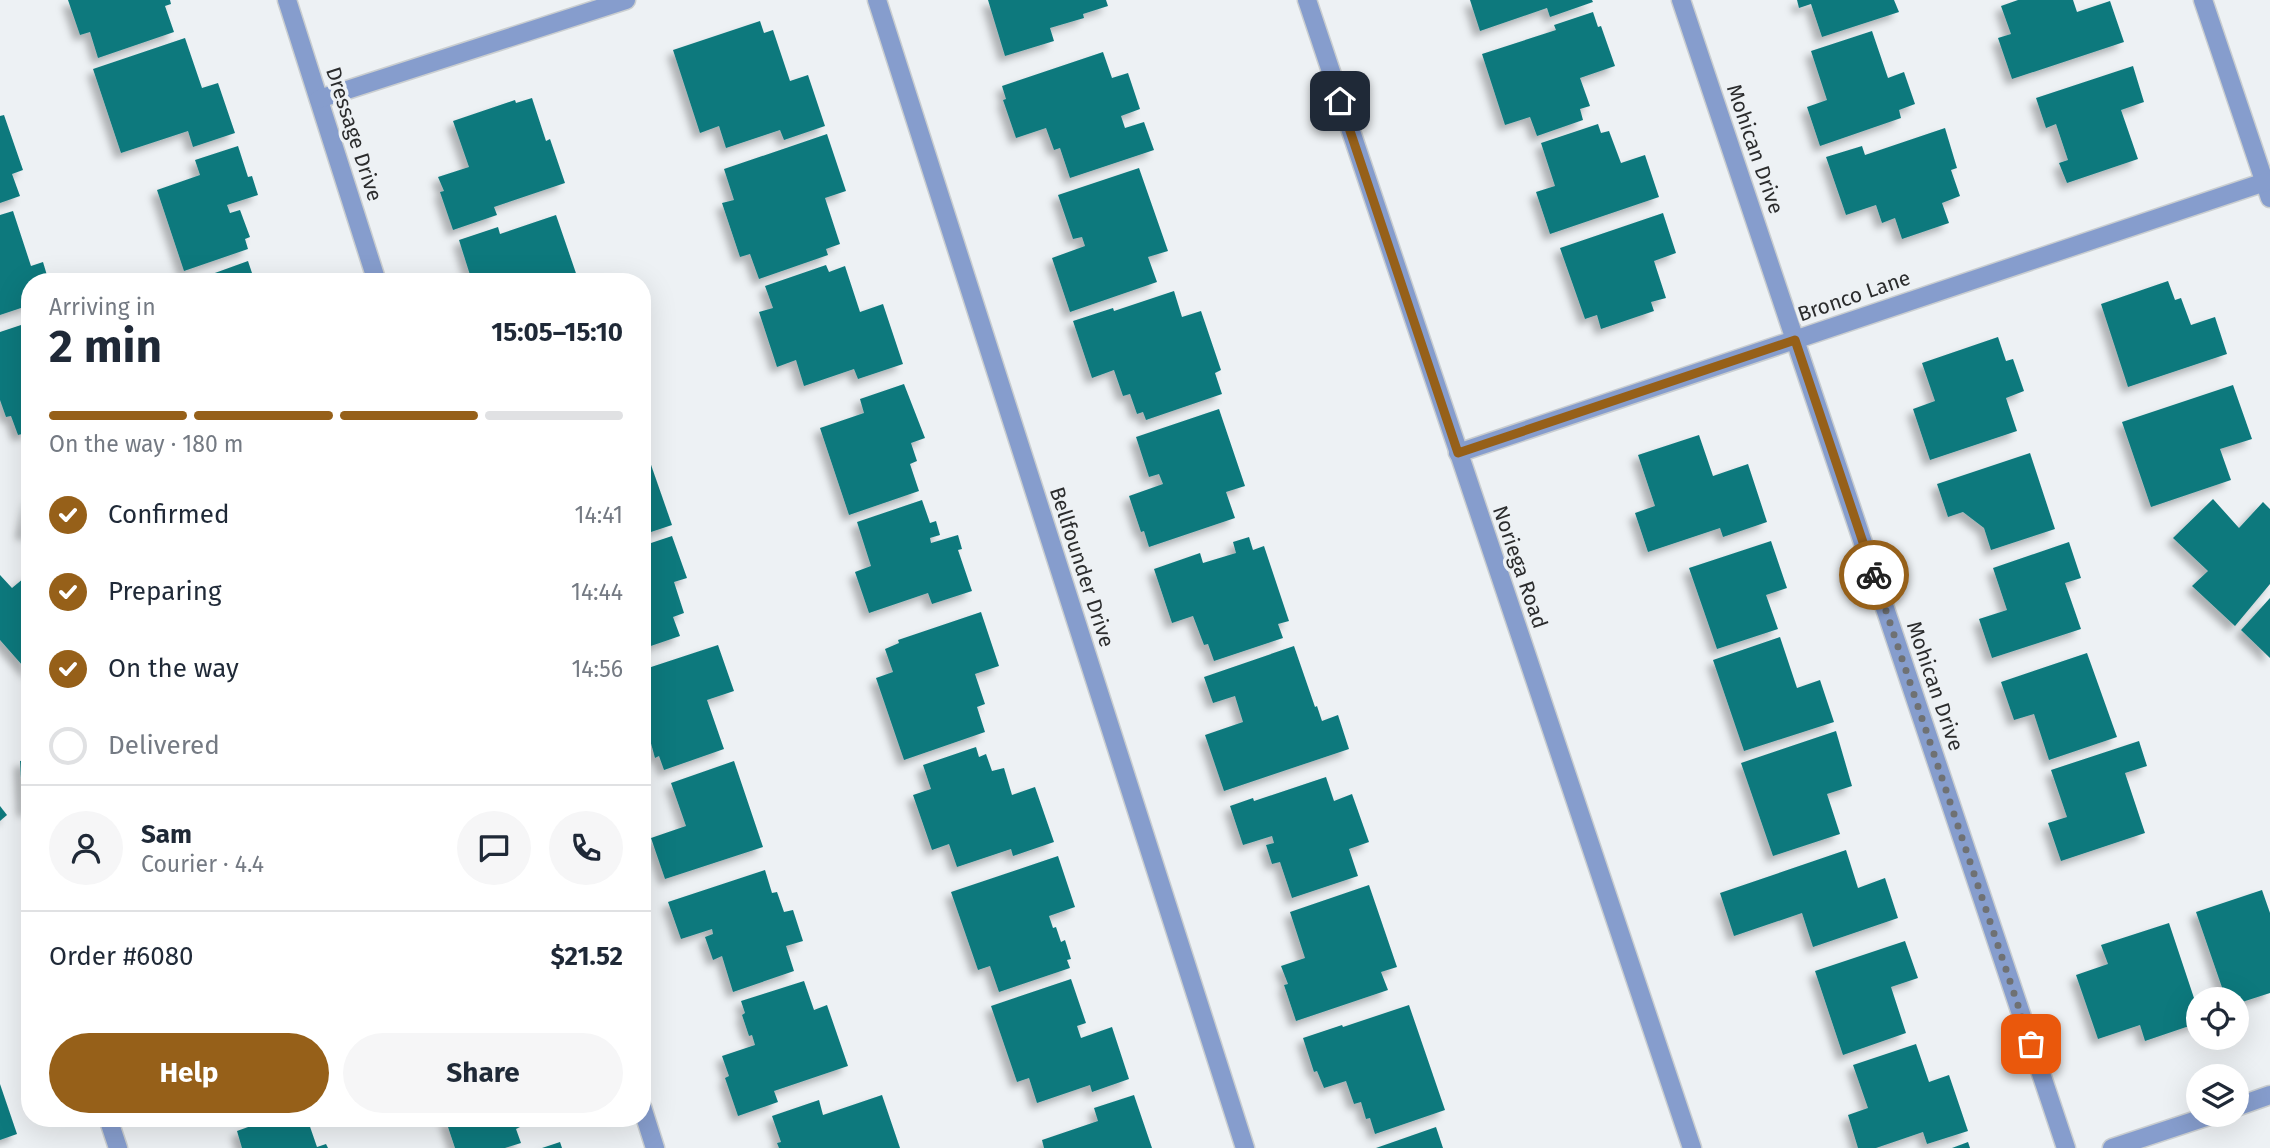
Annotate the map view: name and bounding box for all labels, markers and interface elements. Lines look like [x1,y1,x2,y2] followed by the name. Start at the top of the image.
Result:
[320,64,388,204] street label: Dressage Drive
[1310,71,1370,131] pin
[1721,81,1789,217] street label: Mohican Drive
[1321,82,1359,120] icon: home
[1794,265,1914,327] street label: Bronco Lane
[49,293,156,321] text: Arriving in
[491,317,623,348] text: 15:05–15:10
[49,319,162,374] text: 2 min
[49,430,244,458] text: On the way · 180 m
[1044,484,1120,650] street label: Bellfounder Drive
[49,496,87,534] icon: check
[108,499,229,530] text: Confirmed
[575,501,623,529] text: 14:41
[1487,502,1553,632] street label: Noriega Road
[1839,540,1909,610] courier
[1855,556,1893,594] icon: bike
[49,573,87,611] icon: check
[108,576,221,607] text: Preparing
[571,578,623,606] text: 14:44
[1901,618,1969,754] street label: Mohican Drive
[49,650,87,688] icon: check
[108,653,239,684] text: On the way
[571,655,623,683] text: 14:56
[108,730,220,761] text: Delivered
[49,811,123,885] button: person
[457,811,531,885] button: chat
[549,811,623,885] button: phone
[141,819,192,850] text: Sam
[141,850,264,878] text: Courier · 4.4
[49,941,194,972] text: Order #6080
[551,941,623,972] text: $21.52
[2186,987,2249,1127] map controls
[2186,987,2249,1050] button: locate
[2001,1014,2061,1074] pin
[2012,1025,2050,1063] icon: bag
[49,1033,329,1113] button: Help
[343,1033,623,1113] button: Share
[2186,1064,2249,1127] button: layers

